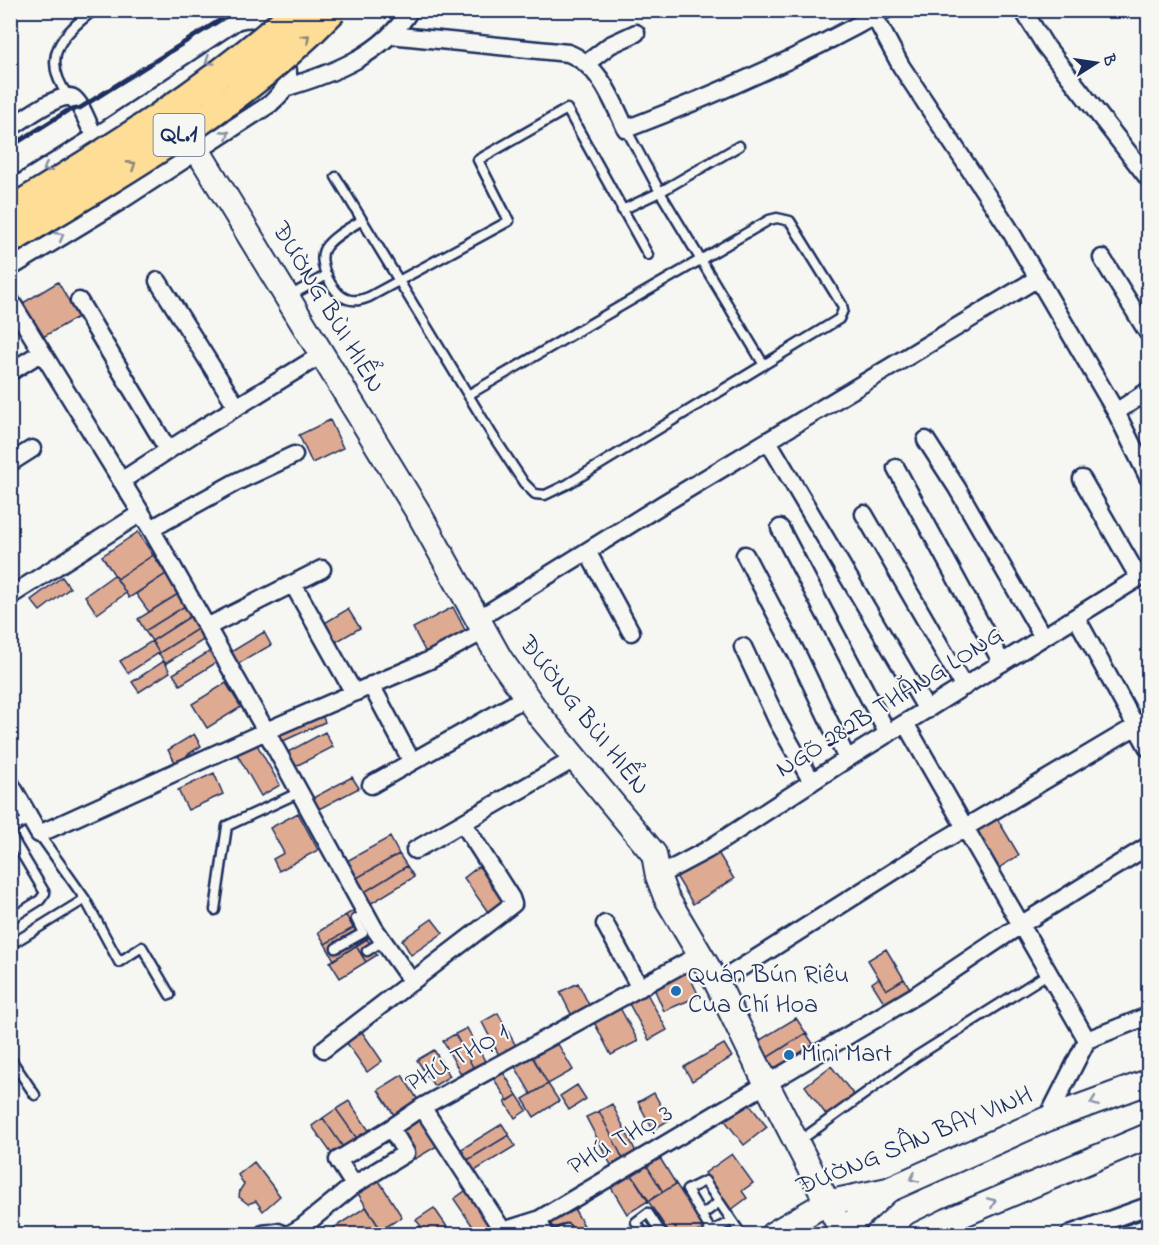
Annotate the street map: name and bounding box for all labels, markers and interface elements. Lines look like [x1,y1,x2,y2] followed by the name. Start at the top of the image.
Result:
[1066,33,1126,93] north arrow
[298,34,309,45] one-way arrow
[1096,52,1122,68] text: B
[205,53,216,64] one-way arrow
[154,114,204,156] road number: QL.1
[220,129,230,141] one-way arrow
[42,161,53,172] one-way arrow
[125,161,136,172] one-way arrow
[260,214,394,401] street label: ĐƯỜNG BÙI HIỂN
[54,232,64,244] one-way arrow
[769,617,1011,789] street label: NGÕ 282B THĂNG LONG
[508,626,658,804] street label: ĐƯỜNG BÙI HIỂN
[688,957,849,1025] place label: Quán Bún Riêu Cua Chí Hoa
[669,984,683,998] marker: Quán Bún Riêu Cua Chí Hoa
[399,1015,517,1103] street label: PHÚ THỌ 1
[801,1036,892,1074] place label: Mini Mart
[782,1048,796,1062] marker: Mini Mart
[790,1076,1039,1207] street label: ĐƯỜNG SÂN BAY VINH
[1089,1095,1100,1107] one-way arrow
[561,1096,681,1186] street label: PHÚ THỌ 3
[910,1171,921,1183] one-way arrow
[986,1197,997,1209] one-way arrow

